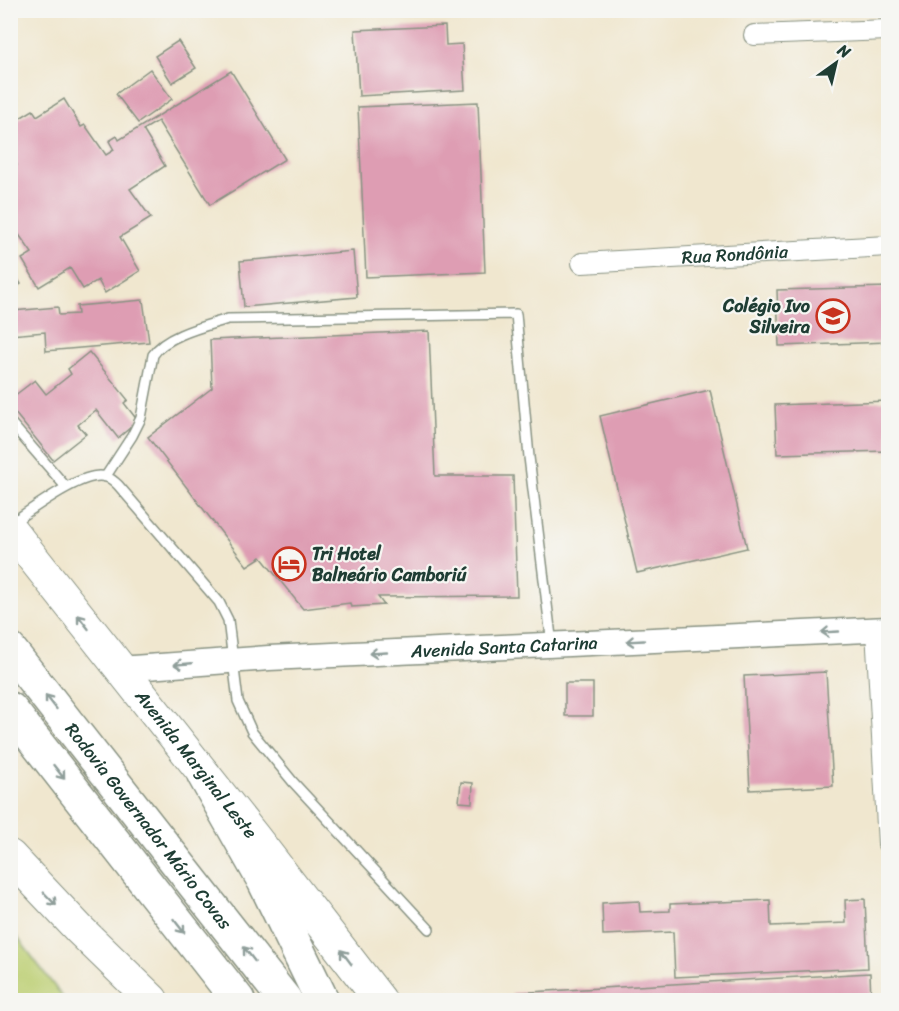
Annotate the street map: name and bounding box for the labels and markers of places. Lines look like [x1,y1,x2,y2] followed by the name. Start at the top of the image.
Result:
[722,290,811,343] place label: Colégio Ivo Silveira
[815,298,851,334] school or university icon: Colégio Ivo Silveira
[312,538,467,591] place label: Tri Hotel Balneário Camboriú
[271,546,307,582] hotel icon: Tri Hotel Balneário Camboriú

